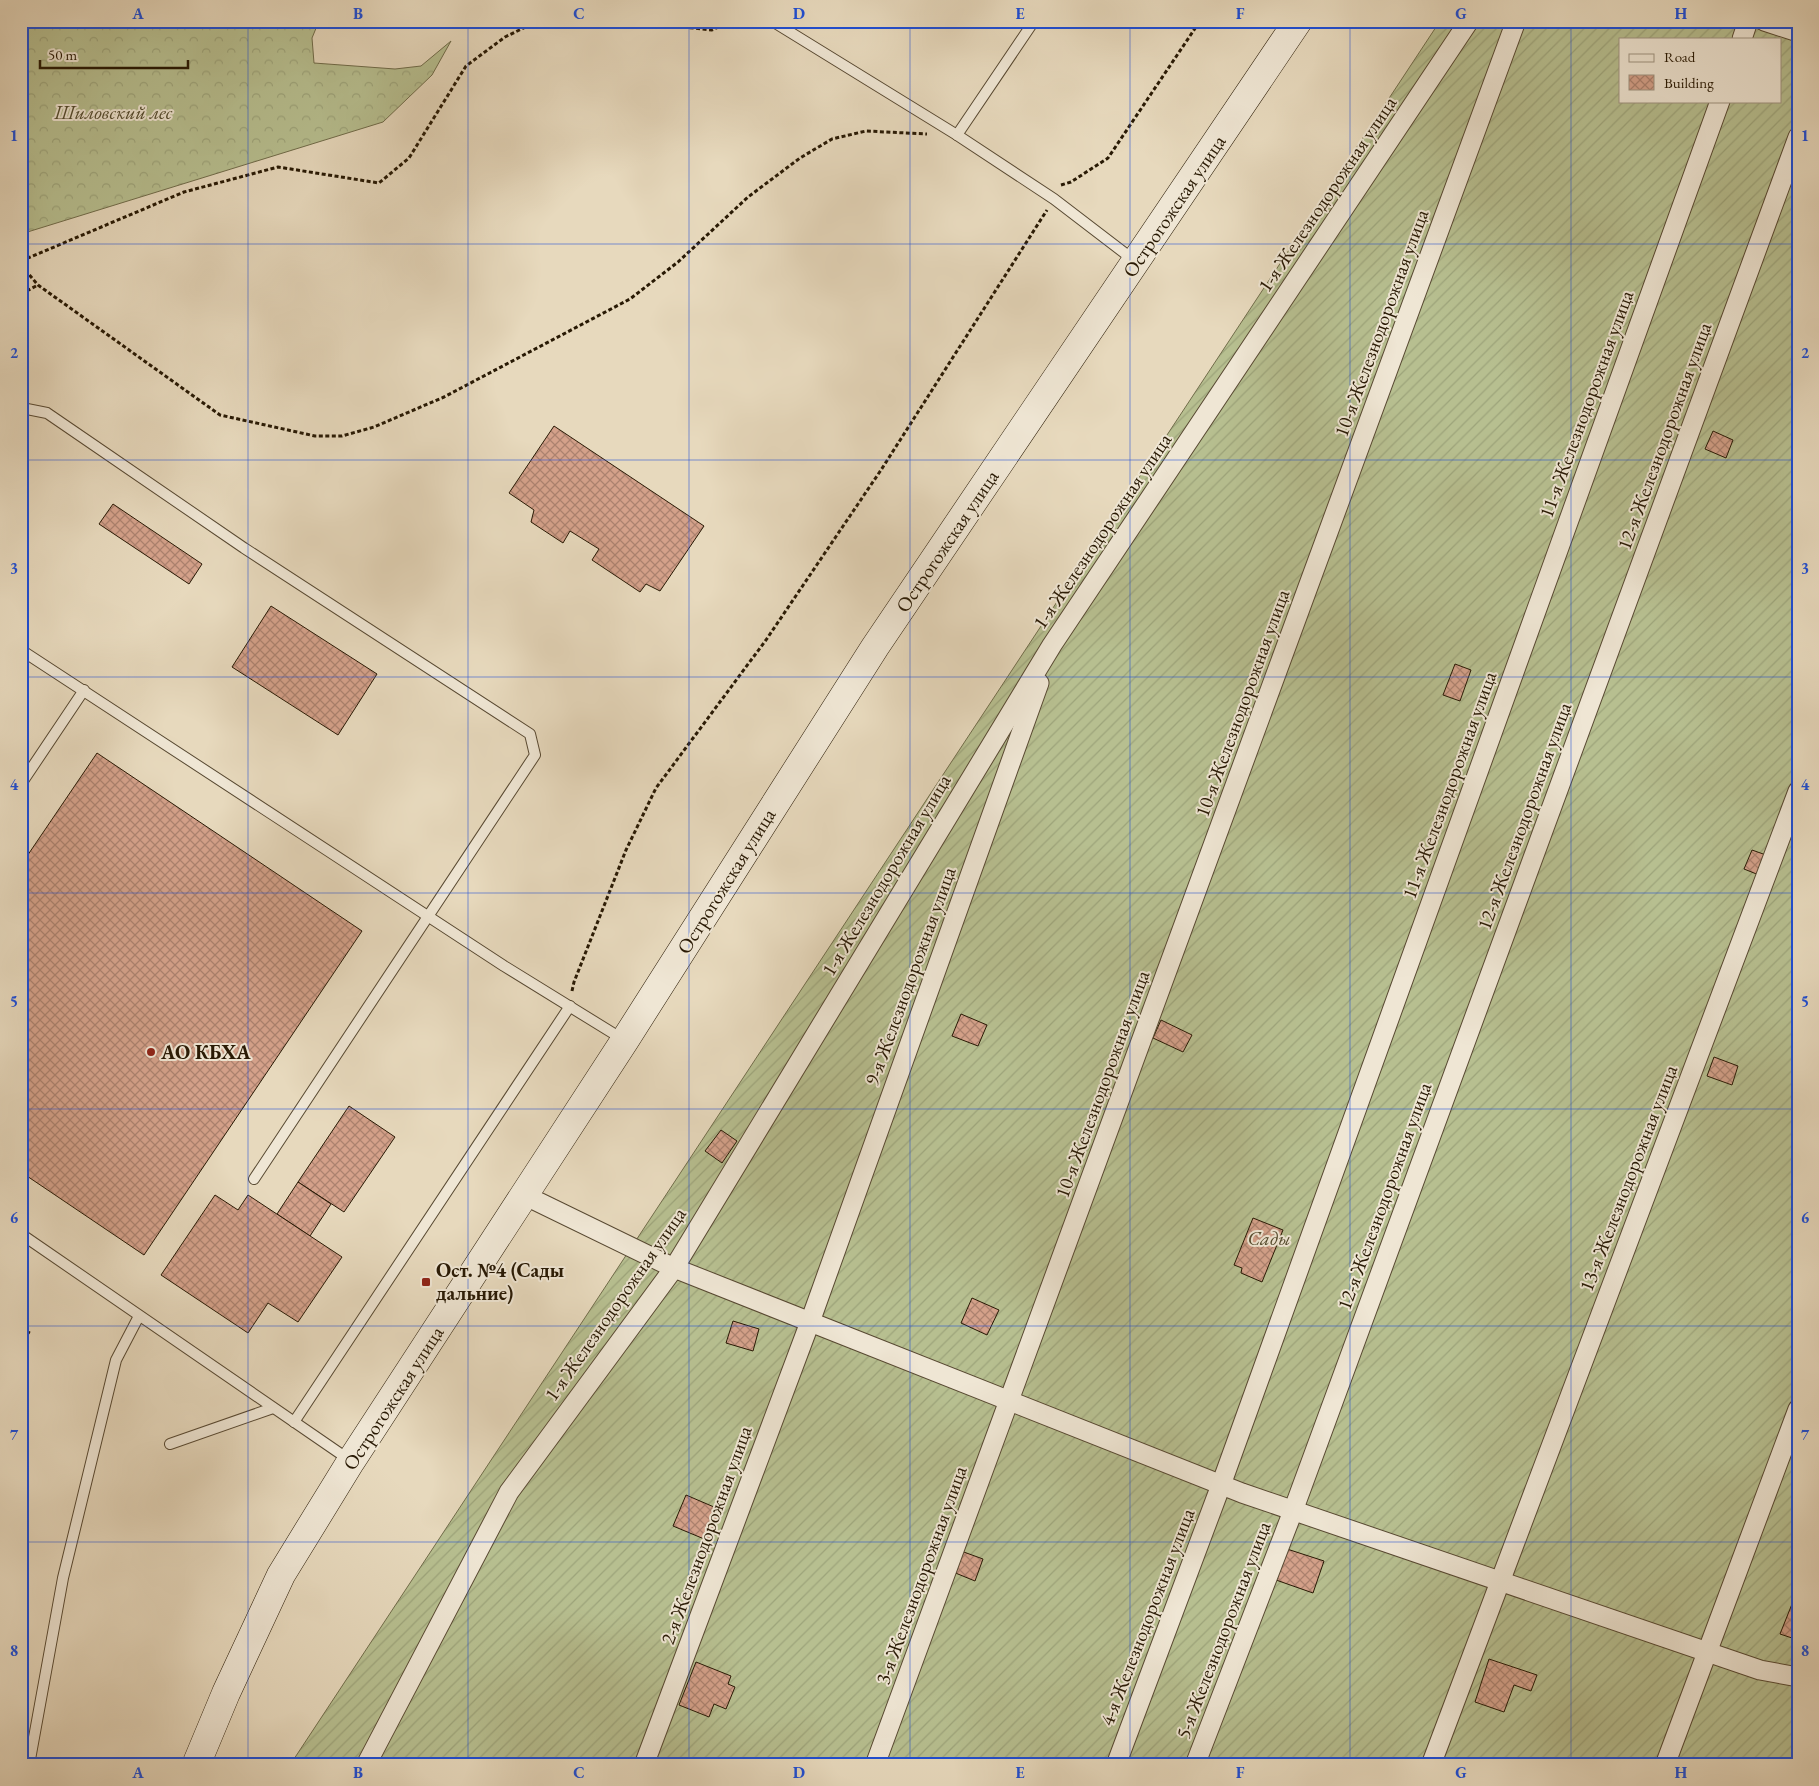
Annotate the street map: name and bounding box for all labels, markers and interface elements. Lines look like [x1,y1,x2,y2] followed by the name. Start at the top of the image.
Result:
[131,3,144,24] text: A
[353,3,363,24] text: B
[573,3,585,24] text: C
[793,3,805,24] text: D
[1015,3,1025,24] text: E
[1236,3,1245,24] text: F
[1455,3,1467,24] text: G
[1675,3,1688,24] text: H
[40,38,188,70] scale bar
[1619,38,1782,102] legend
[48,45,77,64] text: 50 m
[1664,47,1696,66] text: Road
[1664,73,1714,92] text: Building
[1252,91,1402,297] street label: 1-я Железнодорожная улица
[53,99,173,125] park label: Шиловский лес
[10,125,18,146] text: 1
[1801,125,1809,146] text: 1
[1117,130,1231,282] street label: Острогожская улица
[1328,206,1434,440] street label: 10-я Железнодорожная улица
[1533,287,1639,521] street label: 11-я Железнодорожная улица
[1611,319,1717,553] street label: 12-я Железнодорожная улица
[10,342,19,363] text: 2
[1801,342,1810,363] text: 2
[1027,428,1177,634] street label: 1-я Железнодорожная улица
[890,465,1004,617] street label: Острогожская улица
[10,558,18,579] text: 3
[1801,558,1809,579] text: 3
[1189,586,1295,820] street label: 10-я Железнодорожная улица
[1396,668,1502,902] street label: 11-я Железнодорожная улица
[1471,699,1577,933] street label: 12-я Железнодорожная улица
[815,769,957,981] street label: 1-я Железнодорожная улица
[10,774,19,795] text: 4
[1801,774,1810,795] text: 4
[671,803,781,959] street label: Острогожская улица
[858,863,962,1089] street label: 9-я Железнодорожная улица
[1049,967,1155,1201] street label: 10-я Железнодорожная улица
[10,991,18,1012] text: 5
[1801,991,1809,1012] text: 5
[160,1039,251,1065] place label: АО КБХА
[145,1046,157,1058] marker: АО КБХА
[1573,1061,1683,1295] street label: 13-я Железнодорожная улица
[1331,1079,1437,1313] street label: 12-я Железнодорожная улица
[538,1202,692,1406] street label: 1-я Железнодорожная улица
[10,1207,19,1228] text: 6
[1801,1207,1810,1228] text: 6
[1248,1225,1291,1251] park label: Сады
[436,1257,564,1306] place label: Ост. №4 (Сады дальние)
[420,1276,432,1288] marker: Ост. №4 (Сады дальние)
[337,1321,449,1475] street label: Острогожская улица
[654,1422,758,1648] street label: 2-я Железнодорожная улица
[10,1424,19,1445] text: 7
[1801,1424,1810,1445] text: 7
[869,1462,973,1688] street label: 3-я Железнодорожная улица
[1094,1505,1200,1729] street label: 4-я Железнодорожная улица
[1170,1518,1276,1742] street label: 5-я Железнодорожная улица
[10,1640,18,1661] text: 8
[1801,1640,1809,1661] text: 8
[131,1762,144,1783] text: A
[353,1762,363,1783] text: B
[573,1762,585,1783] text: C
[793,1762,805,1783] text: D
[1015,1762,1025,1783] text: E
[1236,1762,1245,1783] text: F
[1455,1762,1467,1783] text: G
[1675,1762,1688,1783] text: H

